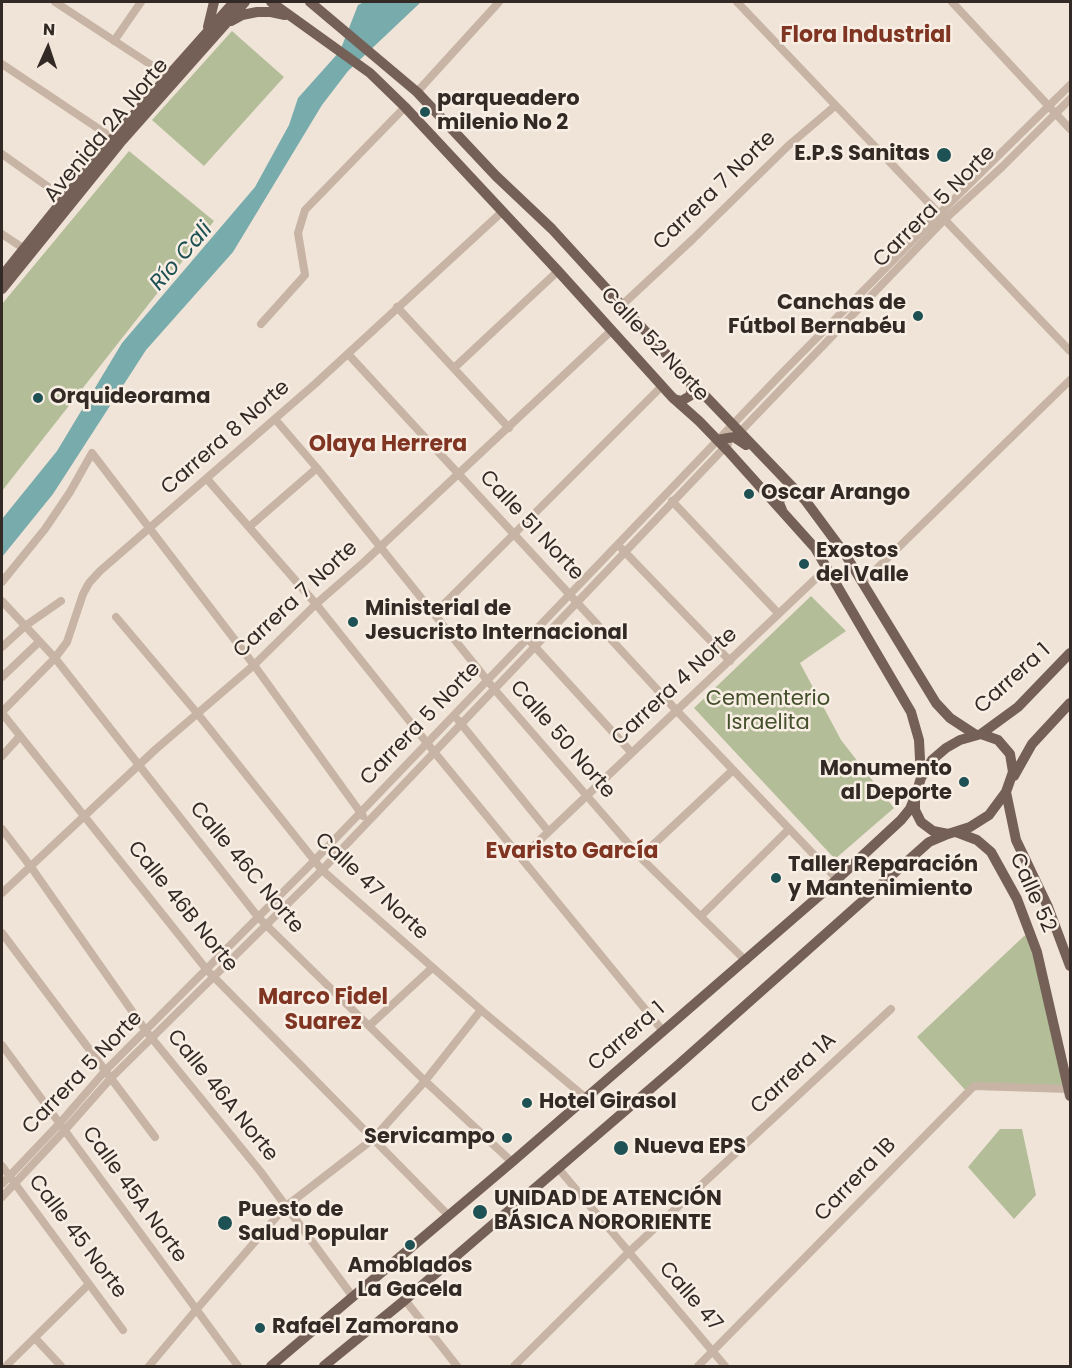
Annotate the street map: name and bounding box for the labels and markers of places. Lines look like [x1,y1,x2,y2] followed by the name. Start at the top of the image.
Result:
[437,87,580,137] place label: parqueadero milenio No 2
[418,105,432,119] marker: parqueadero milenio No 2
[794,142,930,168] place label: E.P.S Sanitas
[935,146,953,164] marker: E.P.S Sanitas
[728,291,906,341] place label: Canchas de Fútbol Bernabéu
[911,309,925,323] marker: Canchas de Fútbol Bernabéu
[50,385,210,411] place label: Orquideorama
[31,391,45,405] marker: Orquideorama
[761,481,910,507] place label: Oscar Arango
[742,487,756,501] marker: Oscar Arango
[816,539,909,589] place label: Exostos del Valle
[797,557,811,571] marker: Exostos del Valle
[365,597,628,647] place label: Ministerial de Jesucristo Internacional
[346,615,360,629] marker: Ministerial de Jesucristo Internacional
[820,757,952,807] place label: Monumento al Deporte
[957,775,971,789] marker: Monumento al Deporte
[788,853,978,903] place label: Taller Reparación y Mantenimiento
[769,871,783,885] marker: Taller Reparación y Mantenimiento
[539,1090,677,1116] place label: Hotel Girasol
[520,1096,534,1110] marker: Hotel Girasol
[364,1125,495,1151] place label: Servicampo
[500,1131,514,1145] marker: Servicampo
[634,1135,746,1161] place label: Nueva EPS
[612,1139,630,1157] marker: Nueva EPS
[494,1187,722,1237] place label: UNIDAD DE ATENCIÓN BÁSICA NORORIENTE
[238,1198,389,1248] place label: Puesto de Salud Popular
[471,1203,489,1221] marker: UNIDAD DE ATENCIÓN BÁSICA NORORIENTE
[216,1214,234,1232] marker: Puesto de Salud Popular
[403,1238,417,1252] marker: Amoblados La Gacela
[347,1254,473,1304] place label: Amoblados La Gacela
[272,1315,459,1341] place label: Rafael Zamorano
[253,1321,267,1335] marker: Rafael Zamorano

